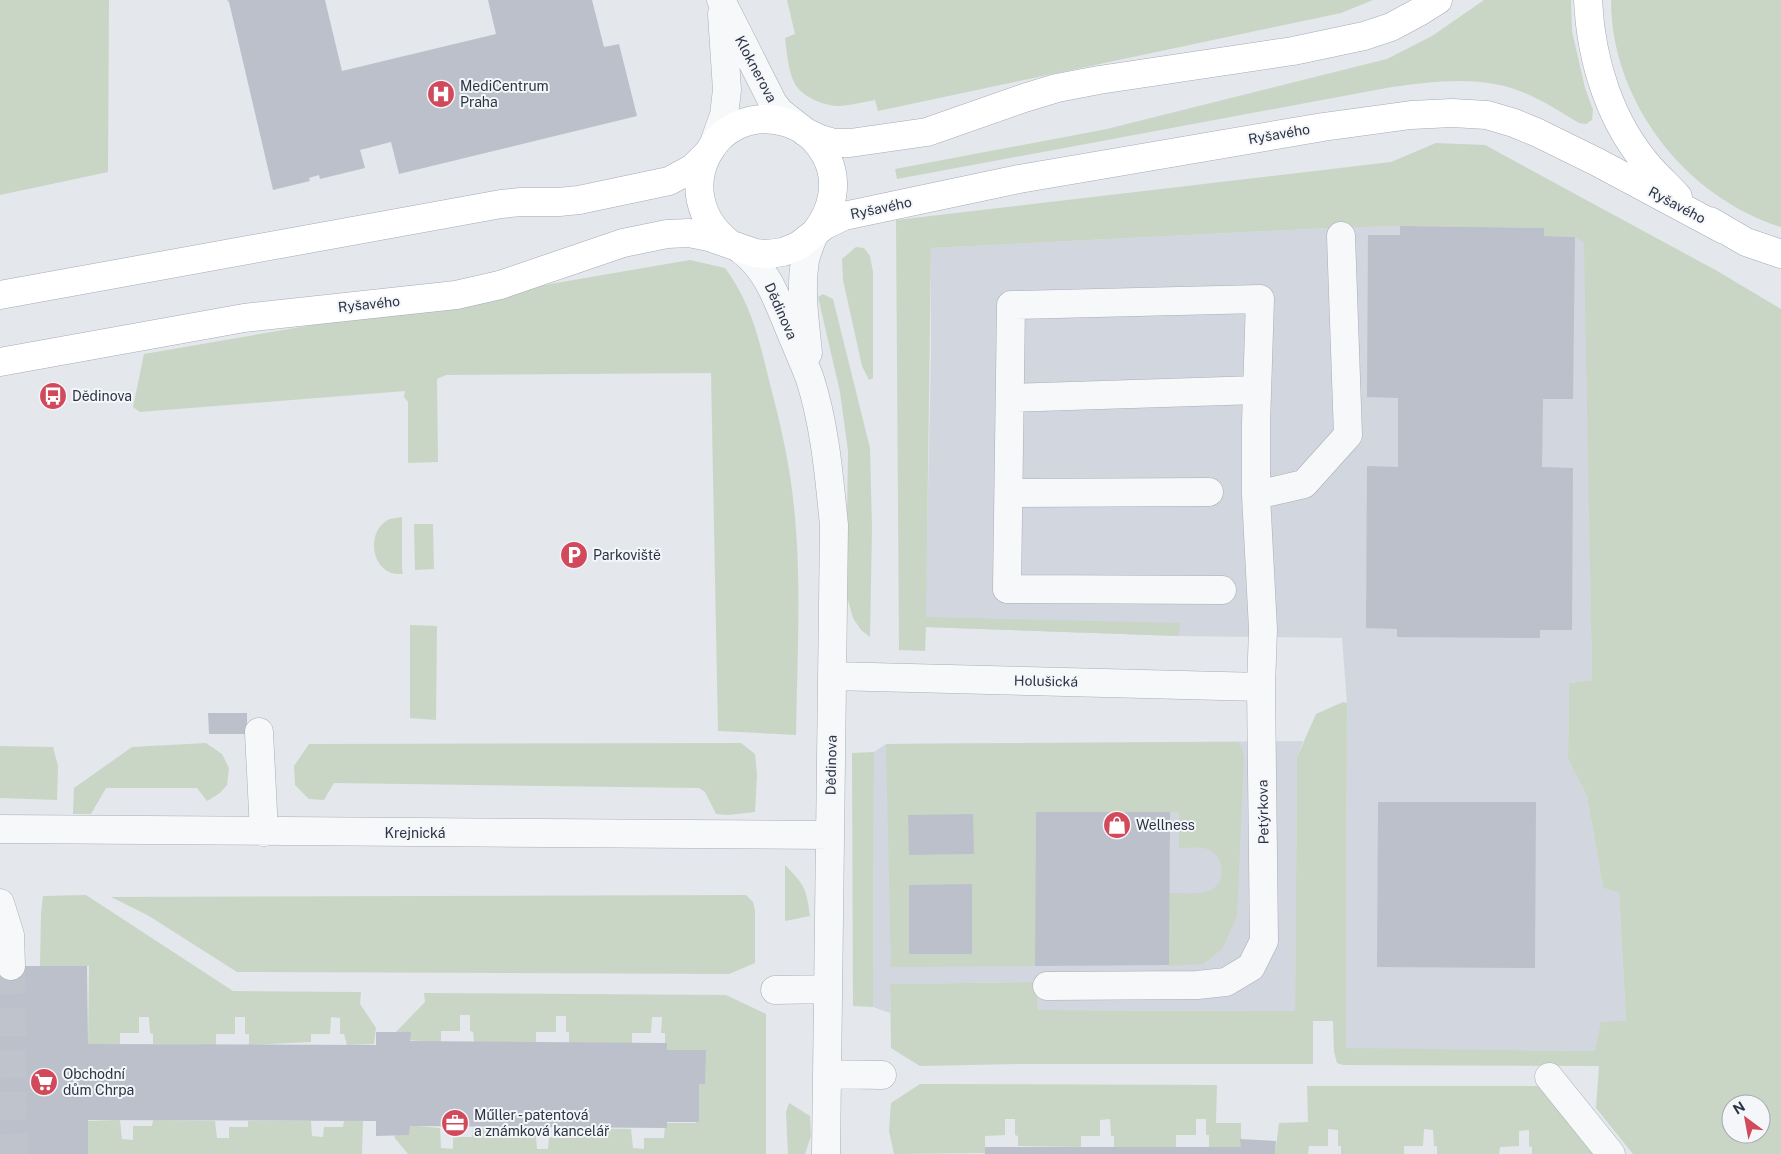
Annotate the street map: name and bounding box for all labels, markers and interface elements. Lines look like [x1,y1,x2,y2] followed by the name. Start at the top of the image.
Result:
[732,33,780,105] street label: Kloknerova
[460,78,549,110] place label: MediCentrum Praha
[426,79,456,109] hospital icon: MediCentrum Praha
[1247,121,1311,147] street label: Ryšavého
[1646,183,1708,227] street label: Ryšavého
[849,194,913,222] street label: Ryšavého
[761,280,801,342] street label: Dědinova
[337,293,401,315] street label: Ryšavého
[38,381,68,411] bus stop icon: Dědinova
[72,388,132,404] place label: Dědinova
[559,540,589,570] parking icon: Parkoviště
[593,547,661,563] place label: Parkoviště
[1014,672,1078,690] street label: Holušická
[822,735,840,795] street label: Dědinova
[1254,779,1272,845] street label: Petýrkova
[1102,810,1132,840] shop icon: Wellness
[1136,817,1195,833] place label: Wellness
[384,825,446,841] street label: Krejnická
[63,1066,134,1098] place label: Obchodní dům Chrpa
[29,1067,59,1097] supermarket icon: Obchodní dům Chrpa
[1721,1094,1771,1144] north arrow
[1730,1098,1748,1118] text: N
[474,1107,610,1139] place label: Műller - patentová a známková kancelář
[440,1108,470,1138] office icon: Műller - patentová a známková kancelář

